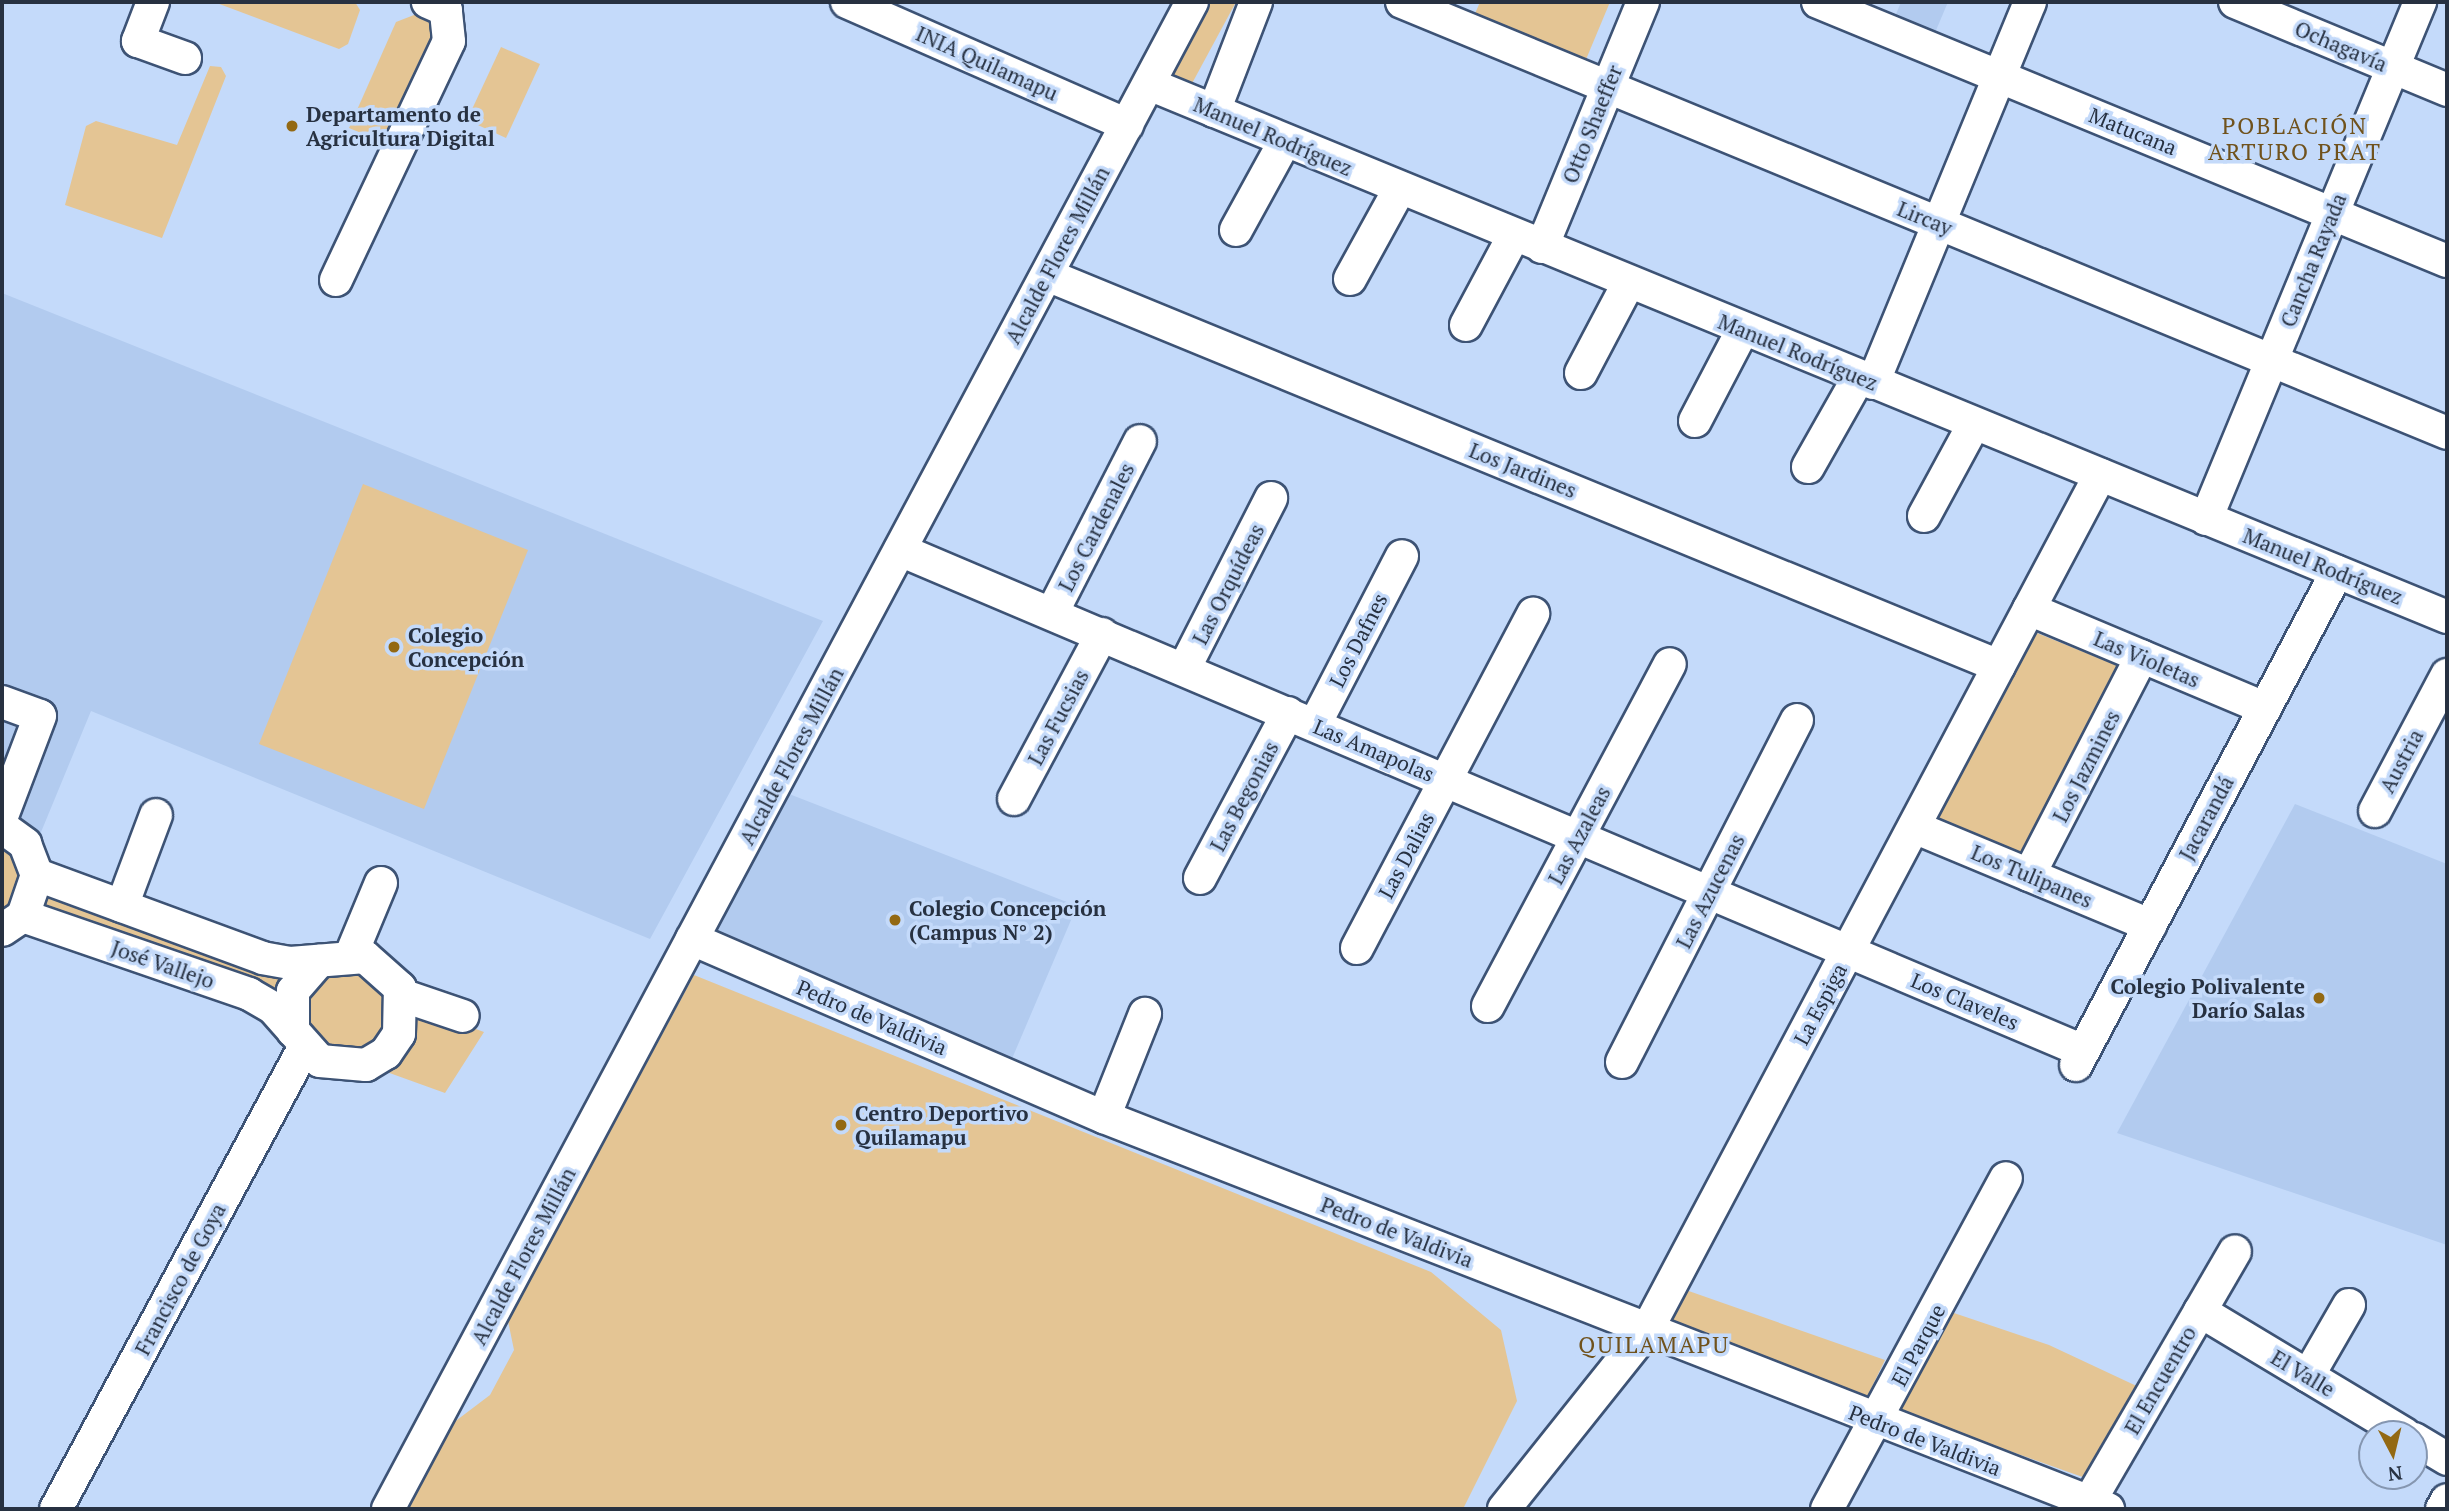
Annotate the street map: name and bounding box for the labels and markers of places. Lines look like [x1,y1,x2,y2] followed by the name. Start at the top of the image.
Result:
[306,101,495,151] place label: Departamento de Agricultura Digital
[284,118,300,134] marker: Departamento de Agricultura Digital
[408,622,524,672] place label: Colegio Concepción
[386,639,402,655] marker: Colegio Concepción
[909,895,1106,945] place label: Colegio Concepción (Campus N° 2)
[887,912,903,928] marker: Colegio Concepción (Campus N° 2)
[2110,973,2305,1023] place label: Colegio Polivalente Darío Salas
[2311,990,2327,1006] marker: Colegio Polivalente Darío Salas
[855,1100,1029,1150] place label: Centro Deportivo Quilamapu
[833,1117,849,1133] marker: Centro Deportivo Quilamapu

